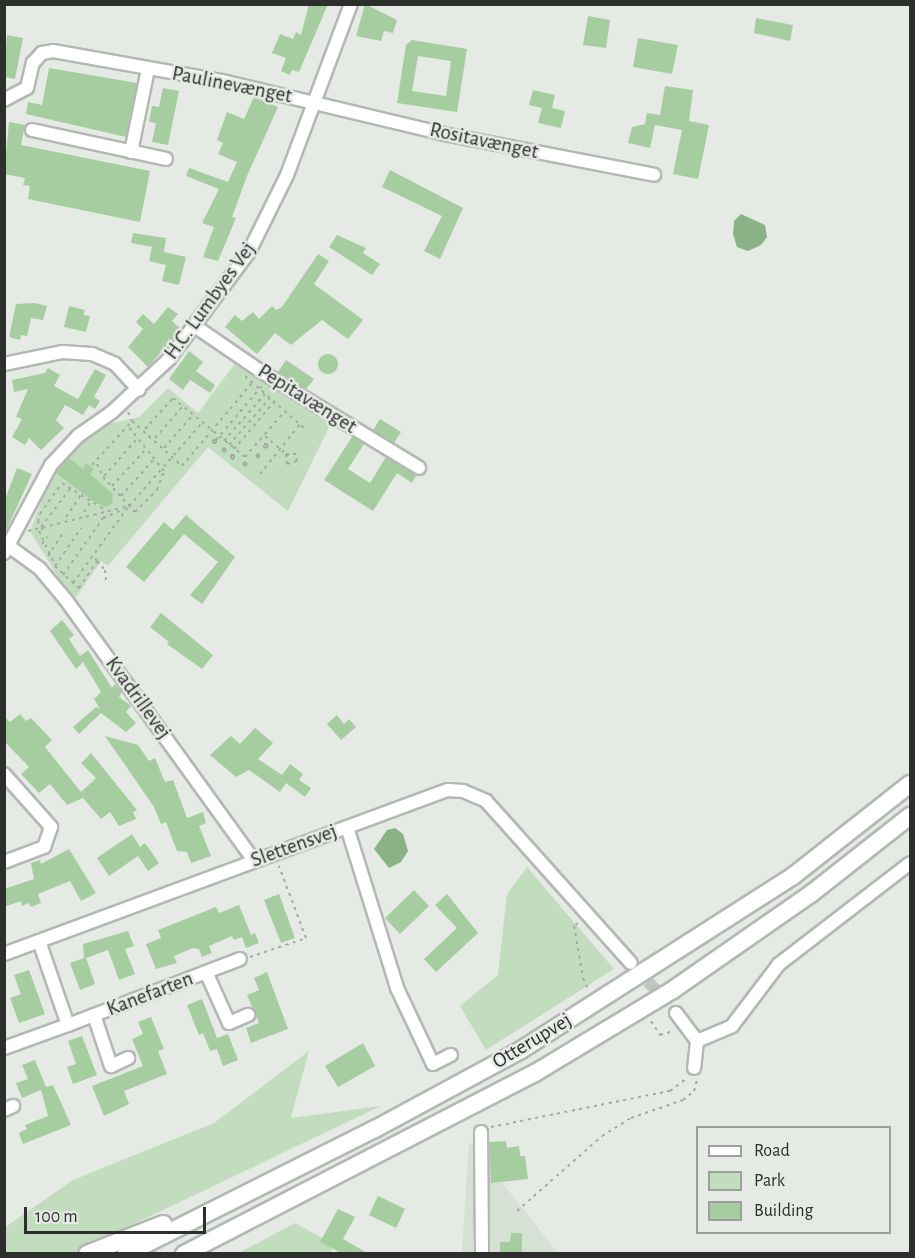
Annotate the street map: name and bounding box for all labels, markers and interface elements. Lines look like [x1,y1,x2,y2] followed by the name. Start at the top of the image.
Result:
[170,61,294,109] street label: Paulinevænget
[427,117,541,165] street label: Rositavænget
[159,237,261,365] street label: H.C. Lumbyes Vej
[253,359,361,439] street label: Pepitavænget
[100,652,176,744] street label: Kvadrillevej
[248,819,340,873] street label: Slettensvej
[103,966,197,1022] street label: Kanefarten
[488,1008,576,1074] street label: Otterupvej
[696,1126,891,1234] legend
[754,1142,790,1160] text: Road
[754,1172,785,1190] text: Park
[27,1195,208,1233] scale bar
[754,1202,813,1220] text: Building
[35,1208,78,1226] text: 100 m

